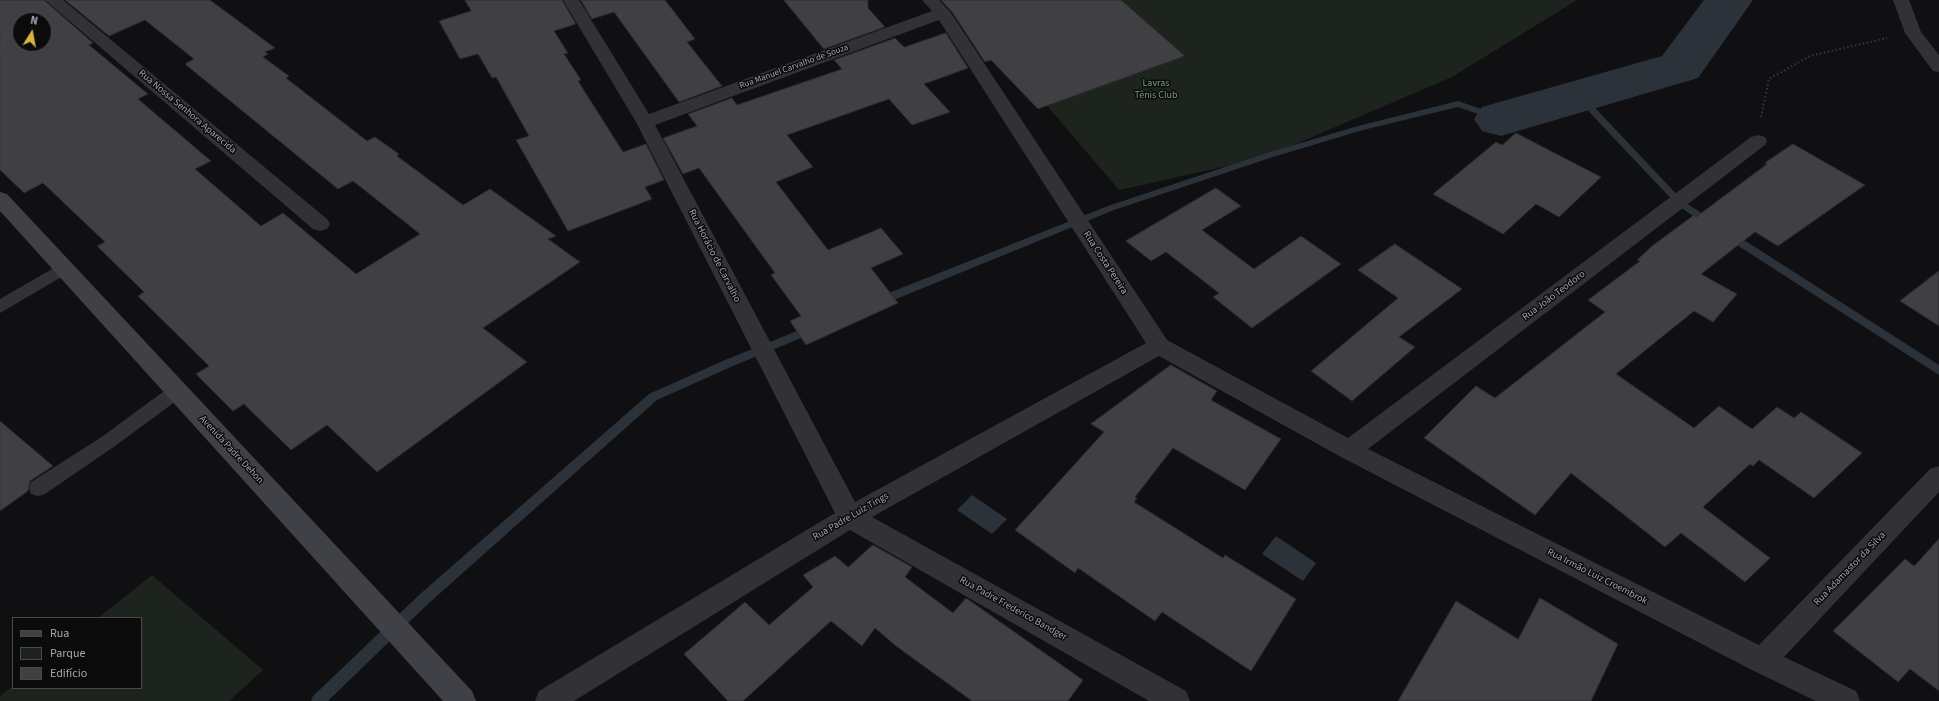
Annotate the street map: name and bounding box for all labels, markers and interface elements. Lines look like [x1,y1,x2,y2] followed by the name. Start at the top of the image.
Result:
[12,12,52,52] north arrow
[29,13,39,29] text: N
[738,42,850,92] street label: Rua Manuel Carvalho de Souza
[136,67,238,157] street label: Rua Nossa Senhora Aparecida
[1134,78,1178,102] park label: Lavras Tênis Club
[685,208,743,304] street label: Rua Horácio de Carvalho
[1080,229,1130,297] street label: Rua Costa Pereira
[1520,268,1588,324] street label: Rua João Teodoro
[196,413,266,487] street label: Avenida Padre Dehon
[811,490,891,544] street label: Rua Padre Luiz Tings
[1812,530,1888,608] street label: Rua Adamastor da Silva
[1545,546,1649,608] street label: Rua Irmão Luiz Croembrok
[957,574,1069,644] street label: Rua Padre Frederico Bandger
[12,617,142,689] legend
[50,625,69,642] text: Rua
[50,645,86,662] text: Parque
[50,665,87,682] text: Edifício

